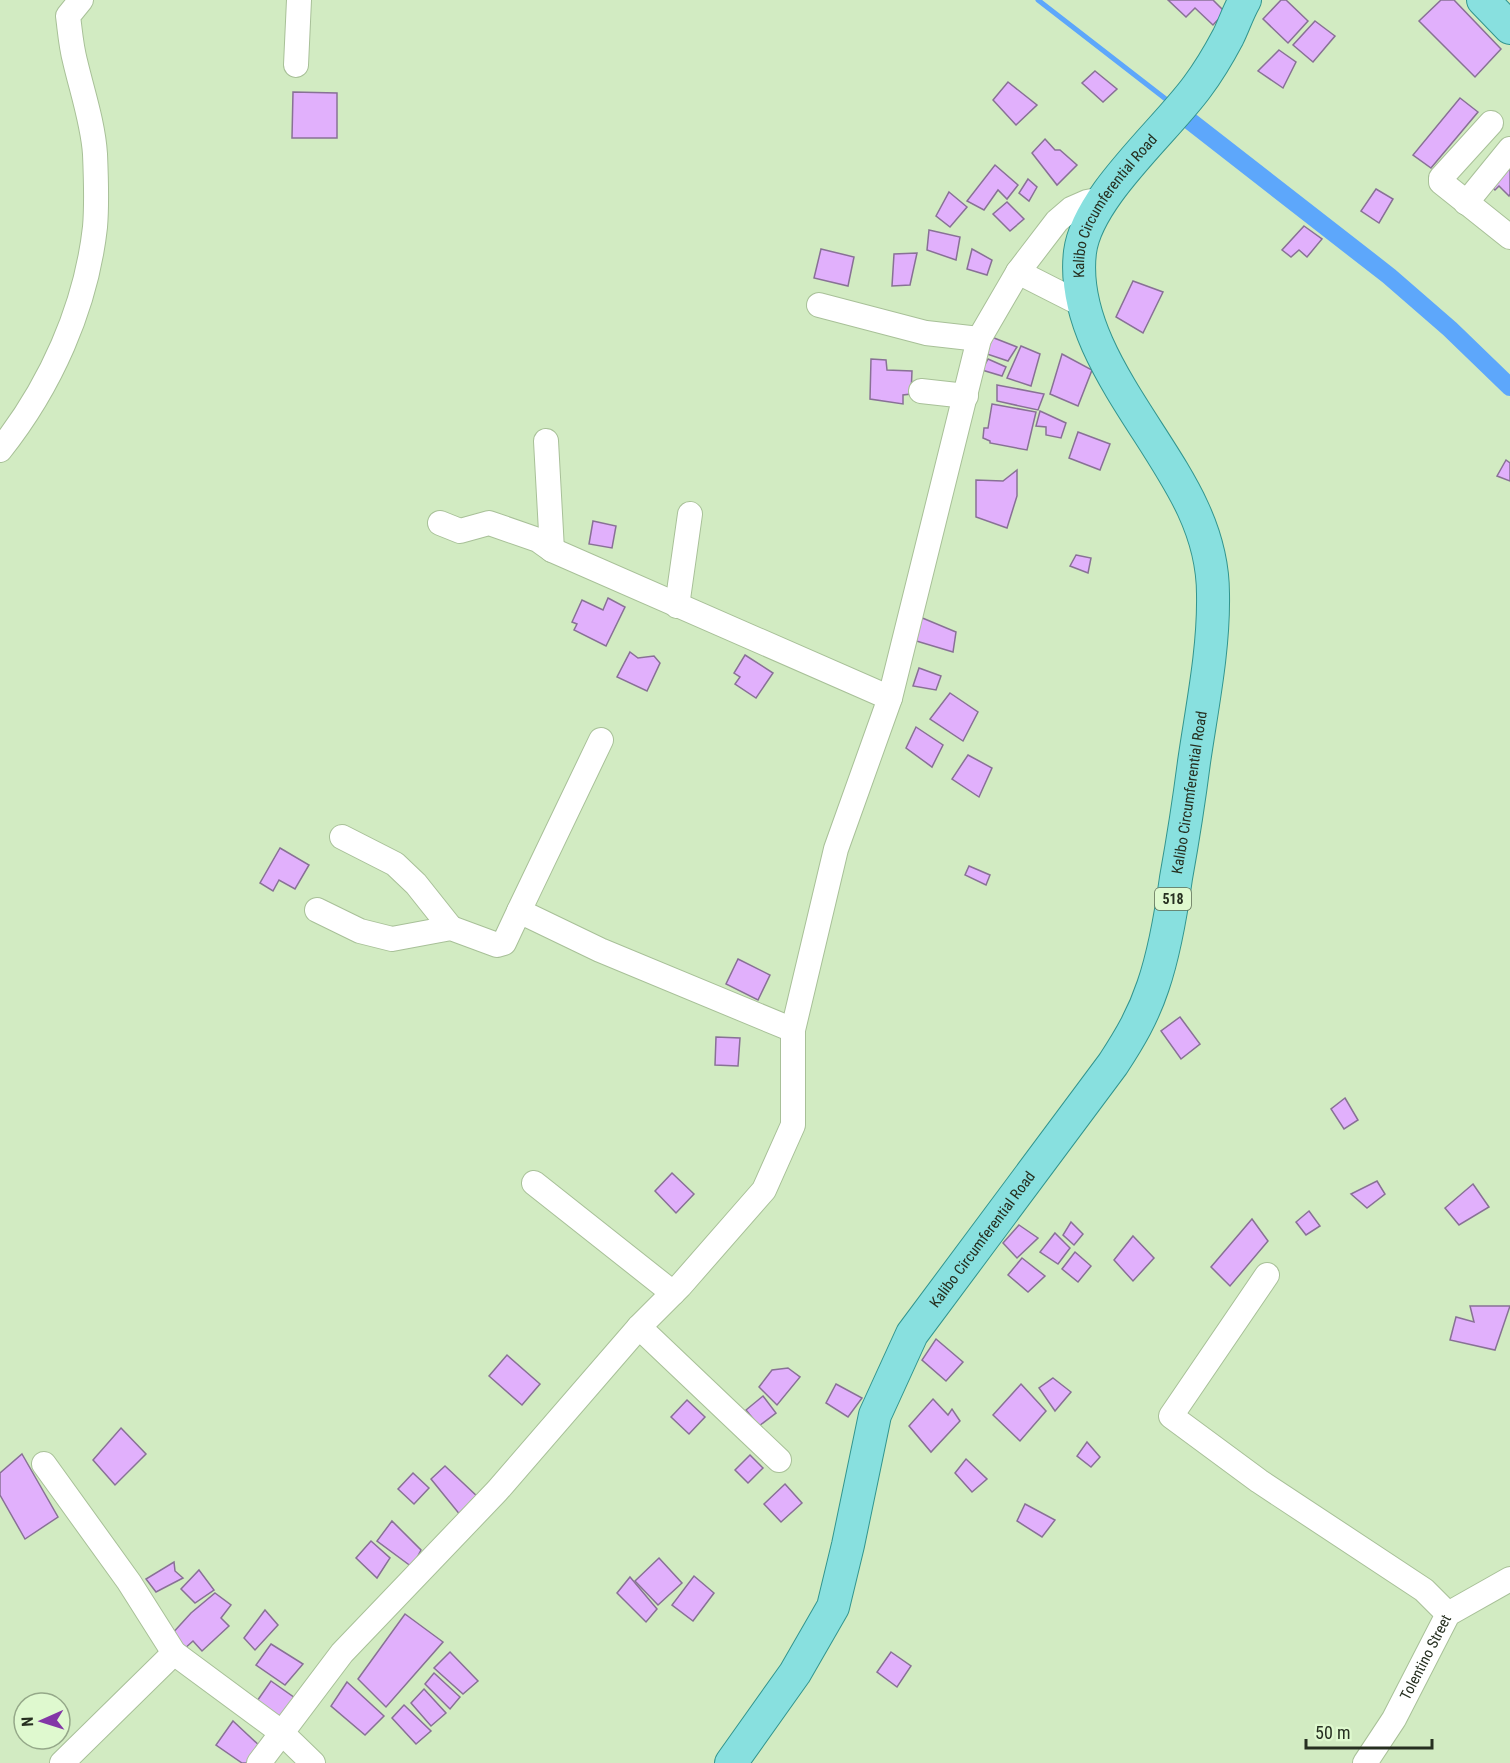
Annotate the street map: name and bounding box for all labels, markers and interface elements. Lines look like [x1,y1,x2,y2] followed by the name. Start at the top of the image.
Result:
[1070,131,1161,278] street label: Kalibo Circumferential Road
[1168,710,1211,875] street label: Kalibo Circumferential Road
[1155,888,1191,910] road number: 518
[926,1168,1039,1311] street label: Kalibo Circumferential Road
[1396,1612,1455,1703] street label: Tolentino Street
[12,1691,72,1751] north arrow
[1306,1712,1432,1750] scale bar
[18,1716,37,1727] text: N
[1315,1722,1350,1743] text: 50 m

